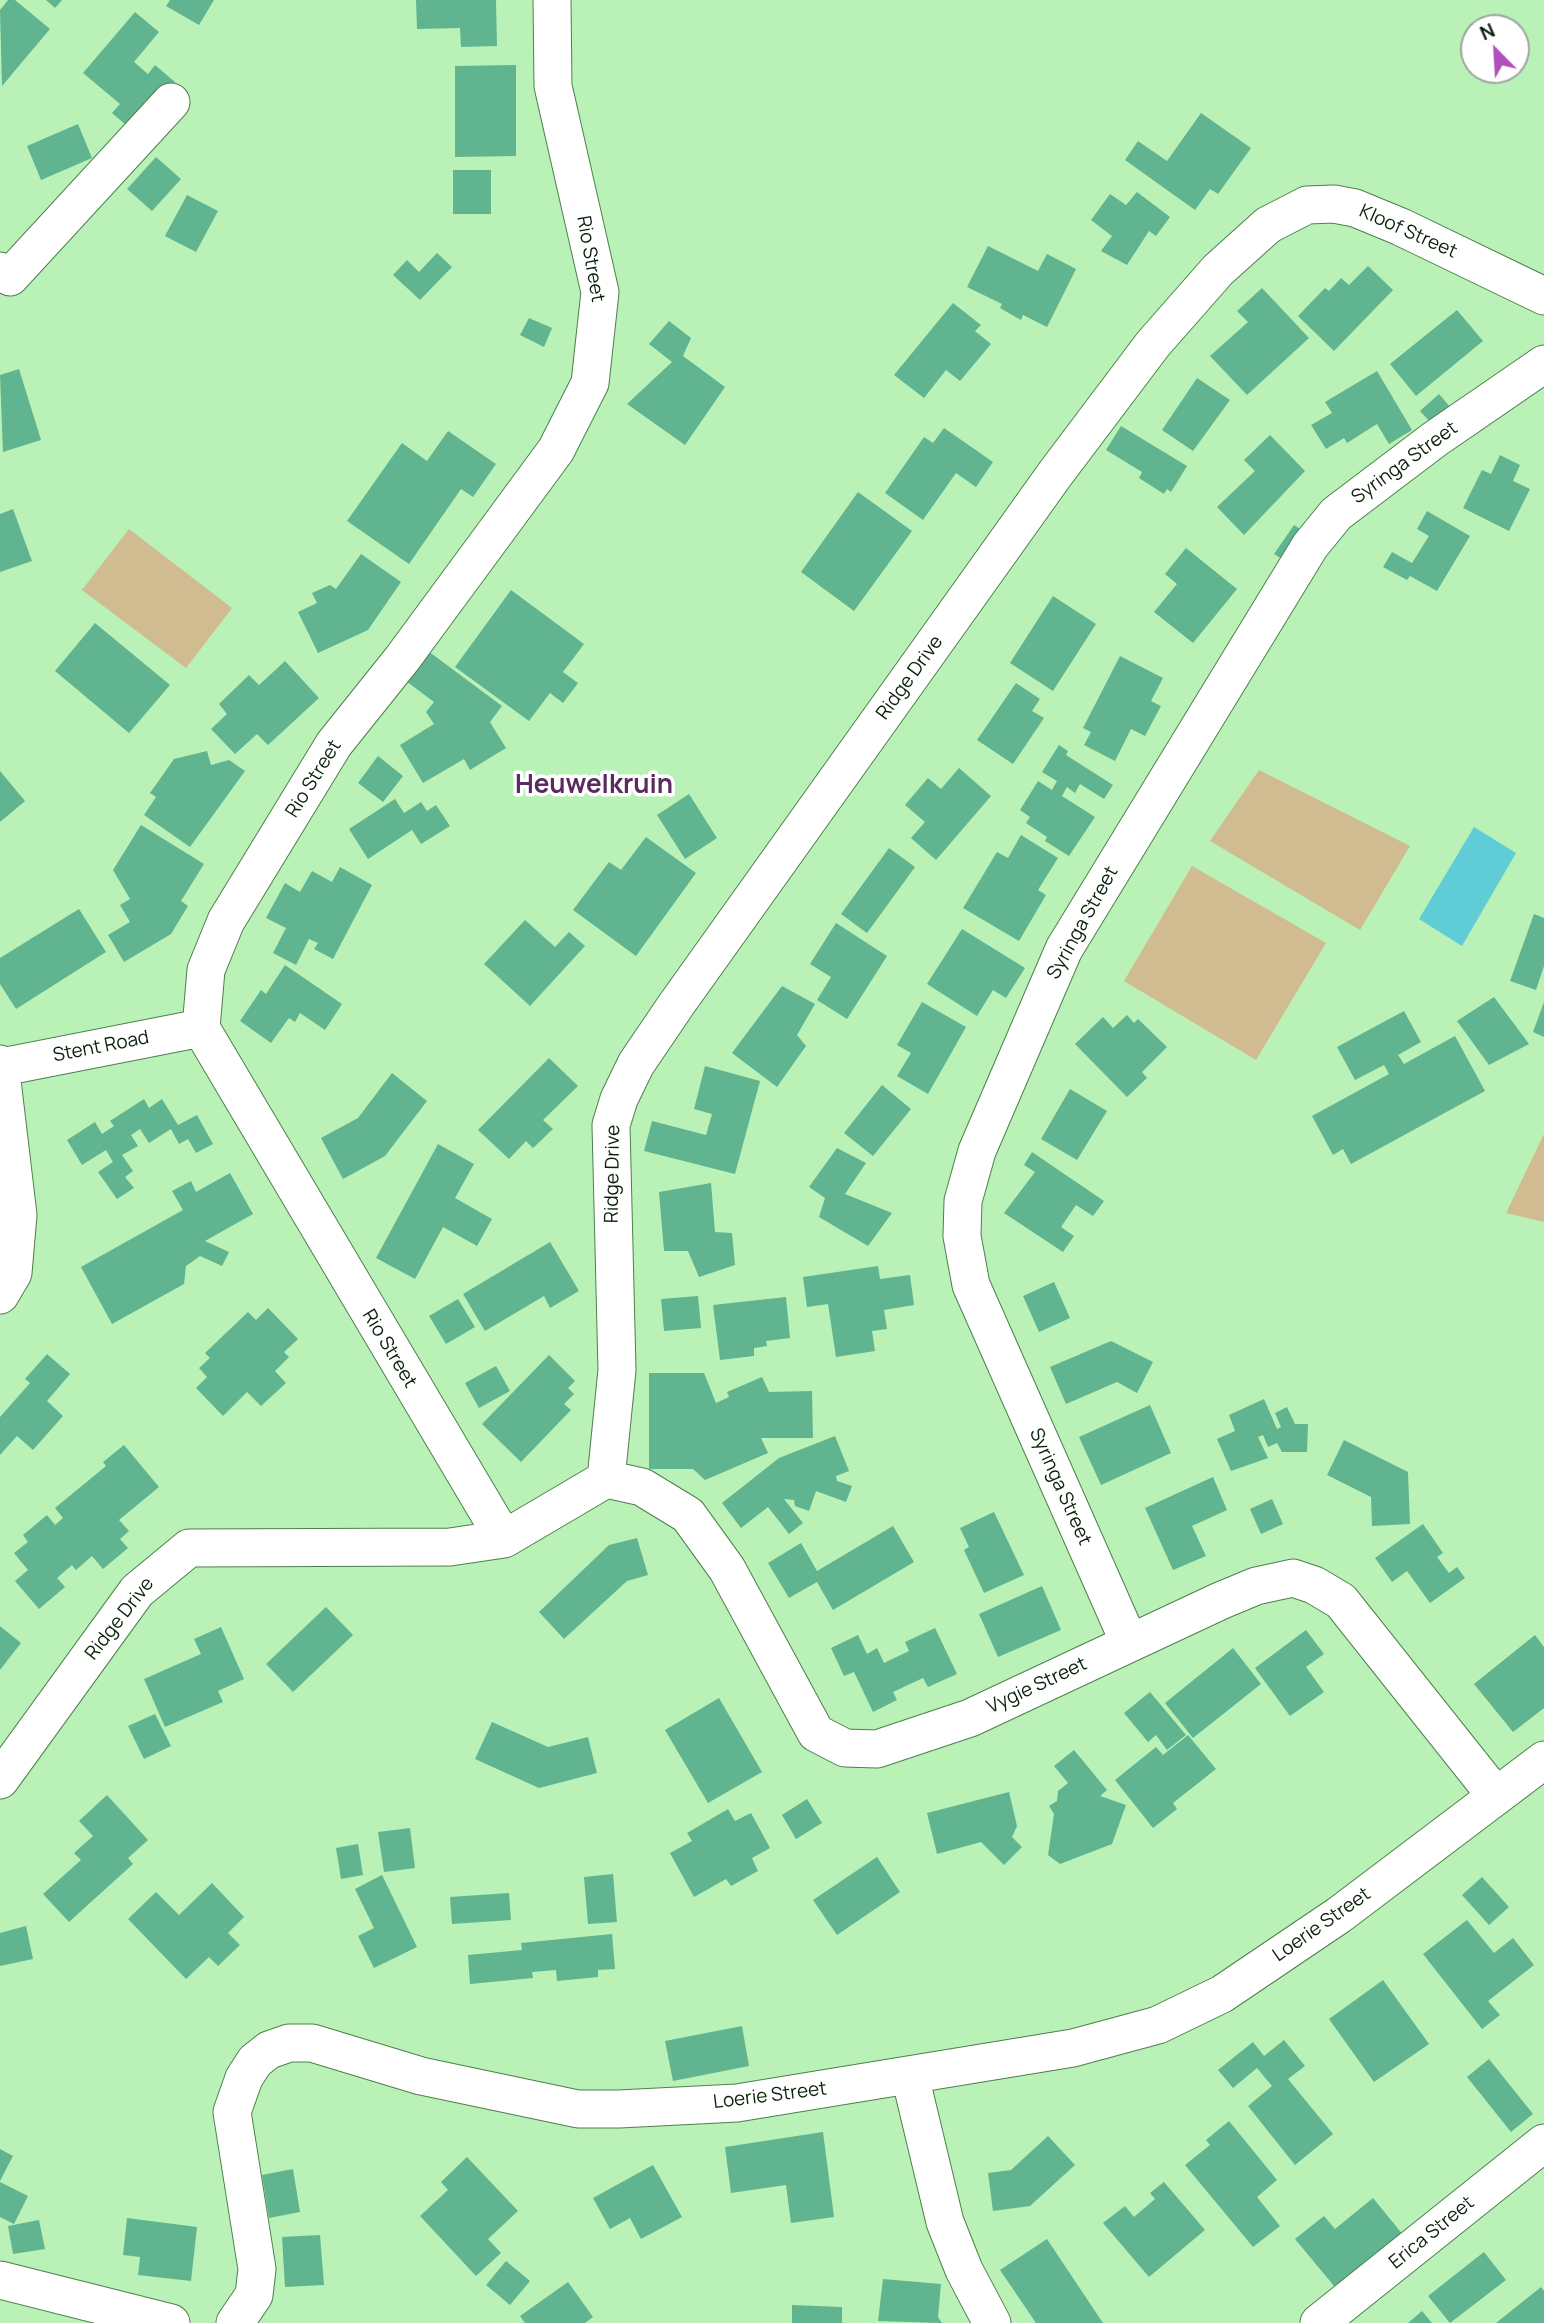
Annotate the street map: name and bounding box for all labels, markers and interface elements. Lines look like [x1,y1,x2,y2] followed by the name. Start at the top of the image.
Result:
[1460,14,1530,84] north arrow
[1476,17,1499,46] text: N
[1356,200,1460,264] street label: Kloof Street
[571,214,609,304] street label: Rio Street
[1348,417,1462,509] street label: Syringa Street
[872,632,948,724] street label: Ridge Drive
[281,736,347,822] street label: Rio Street
[515,770,673,802] district label: Heuwelkruin
[1043,863,1123,983] street label: Syringa Street
[51,1027,151,1067] street label: Stent Road
[601,1125,625,1223] street label: Ridge Drive
[357,1306,421,1392] street label: Rio Street
[1024,1425,1096,1549] street label: Syringa Street
[81,1573,159,1665] street label: Ridge Drive
[983,1653,1091,1719] street label: Vygie Street
[1269,1883,1375,1967] street label: Loerie Street
[712,2078,828,2114] street label: Loerie Street
[1385,2192,1479,2274] street label: Erica Street

